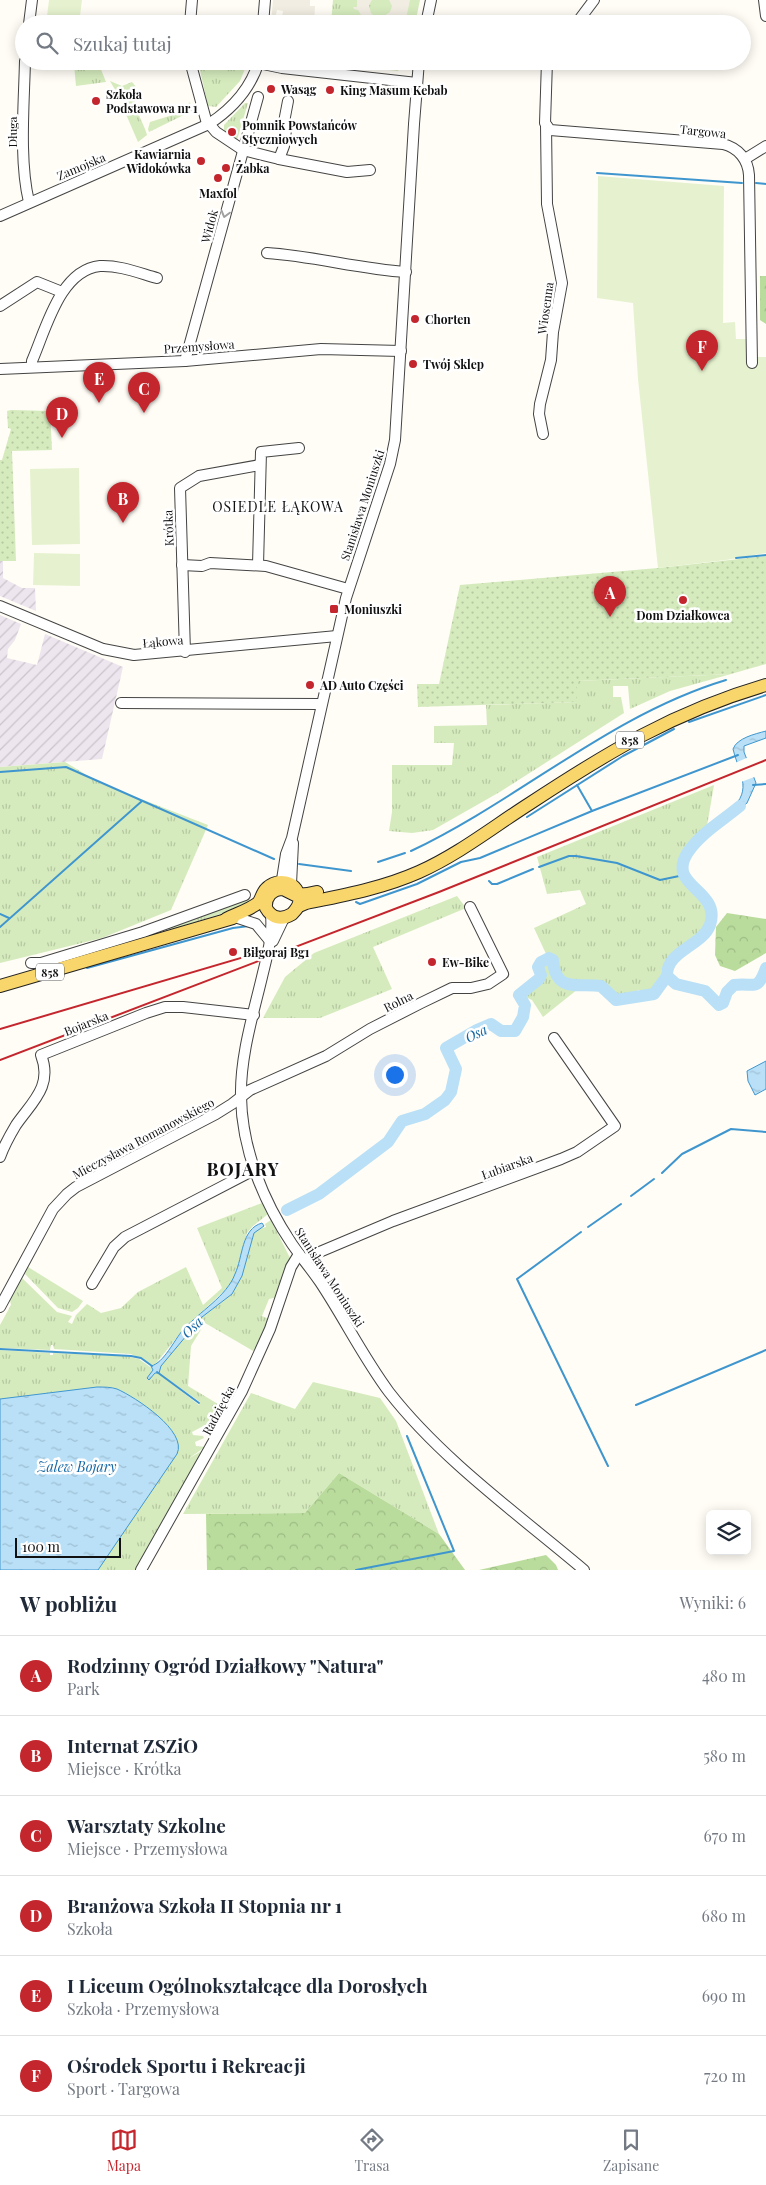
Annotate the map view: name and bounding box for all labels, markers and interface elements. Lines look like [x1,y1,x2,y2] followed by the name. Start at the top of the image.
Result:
[15,15,751,70] search box
[33,29,61,57] icon: search
[73,30,172,56] text: Szukaj tutaj
[280,81,317,97] place label: Wasąg
[340,82,448,98] place label: King Masum Kebab
[265,83,277,95] marker: Wasąg
[324,84,336,96] marker: King Masum Kebab
[106,86,198,116] place label: Szkoła Podstawowa nr 1
[90,95,102,107] marker: Szkoła Podstawowa nr 1
[4,116,20,148] street label: Długa
[242,117,357,147] place label: Pomnik Powstańców Styczniowych
[679,121,727,141] street label: Targowa
[226,126,238,138] marker: Pomnik Powstańców Styczniowych
[125,146,192,176] place label: Kawiarnia Widokówka
[54,149,108,183] street label: Zamojska
[195,155,207,167] marker: Kawiarnia Widokówka
[236,160,270,176] place label: Żabka
[220,162,232,174] marker: Żabka
[212,172,224,184] marker: Maxfol
[199,185,237,201] place label: Maxfol
[197,207,221,246] street label: Widok
[221,209,231,218] one-way arrow
[533,281,557,336] street label: Wiosenna
[425,311,471,327] place label: Chorten
[409,313,421,325] marker: Chorten
[686,330,718,371] pin: F
[163,336,235,356] street label: Przemysłowa
[423,356,484,372] place label: Twój Sklep
[407,358,419,370] marker: Twój Sklep
[83,362,115,403] pin: E
[128,372,160,413] pin: C
[46,397,78,438] pin: D
[337,447,388,563] street label: Stanisława Moniuszki
[107,482,139,523] pin: B
[212,497,344,516] district label: OSIEDLE ŁĄKOWA
[159,510,177,546] street label: Krótka
[594,576,626,617] pin: A
[677,594,689,606] marker: Dom Działkowca
[344,601,402,617] place label: Moniuszki
[328,603,340,615] marker: Moniuszki
[636,607,730,623] place label: Dom Działkowca
[142,631,184,651] street label: Łąkowa
[319,677,404,693] place label: AD Auto Części
[304,679,316,691] marker: AD Auto Części
[616,732,644,748] road number: 858
[243,944,310,960] place label: Biłgoraj Bg1
[227,946,239,958] marker: Biłgoraj Bg1
[442,954,489,970] place label: Ew-Bike
[426,956,438,968] marker: Ew-Bike
[36,964,64,980] road number: 858
[381,987,415,1015] street label: Rolna
[61,1007,111,1039] street label: Bojarska
[462,1019,490,1047] water label: Osa
[382,1062,408,1088] your location
[69,1094,217,1182] street label: Mieczysława Romanowskiego
[479,1149,535,1183] street label: Łubiarska
[206,1157,280,1181] district label: BOJARY
[292,1224,368,1330] street label: Stanisława Moniuszki
[177,1312,207,1342] water label: Osa
[198,1382,238,1438] street label: Radzięcka
[37,1457,117,1476] water label: Zalew Bojary
[706,1510,751,1555] map controls
[706,1510,751,1555] button: layers
[15,1535,121,1558] scale bar
[22,1537,60,1556] text: 100 m
[20,1589,117,1617] text: W pobliżu
[680,1592,746,1613] text: Wyniki: 6
[67,1652,383,1678] text: Rodzinny Ogród Działkowy "Natura"
[31,1665,41,1686] text: A
[702,1665,746,1686] text: 480 m
[67,1678,100,1699] text: Park
[67,1732,198,1758] text: Internat ZSZiO
[31,1745,41,1766] text: B
[703,1745,746,1766] text: 580 m
[67,1758,182,1779] text: Miejsce · Krótka
[67,1812,226,1838] text: Warsztaty Szkolne
[30,1825,42,1846] text: C
[703,1825,746,1846] text: 670 m
[67,1838,228,1859] text: Miejsce · Przemysłowa
[67,1892,342,1918] text: Branżowa Szkoła II Stopnia nr 1
[30,1905,42,1926] text: D
[702,1905,746,1926] text: 680 m
[67,1918,113,1939] text: Szkoła
[67,1972,427,1998] text: I Liceum Ogólnokształcące dla Dorosłych
[31,1985,41,2006] text: E
[702,1985,746,2006] text: 690 m
[67,1998,219,2019] text: Szkoła · Przemysłowa
[67,2052,306,2078] text: Ośrodek Sportu i Rekreacji
[31,2065,41,2086] text: F
[704,2065,746,2086] text: 720 m
[67,2078,180,2099] text: Sport · Targowa
[107,2126,141,2175] tab: Mapa
[354,2126,390,2175] tab: Trasa
[603,2126,659,2175] tab: Zapisane

